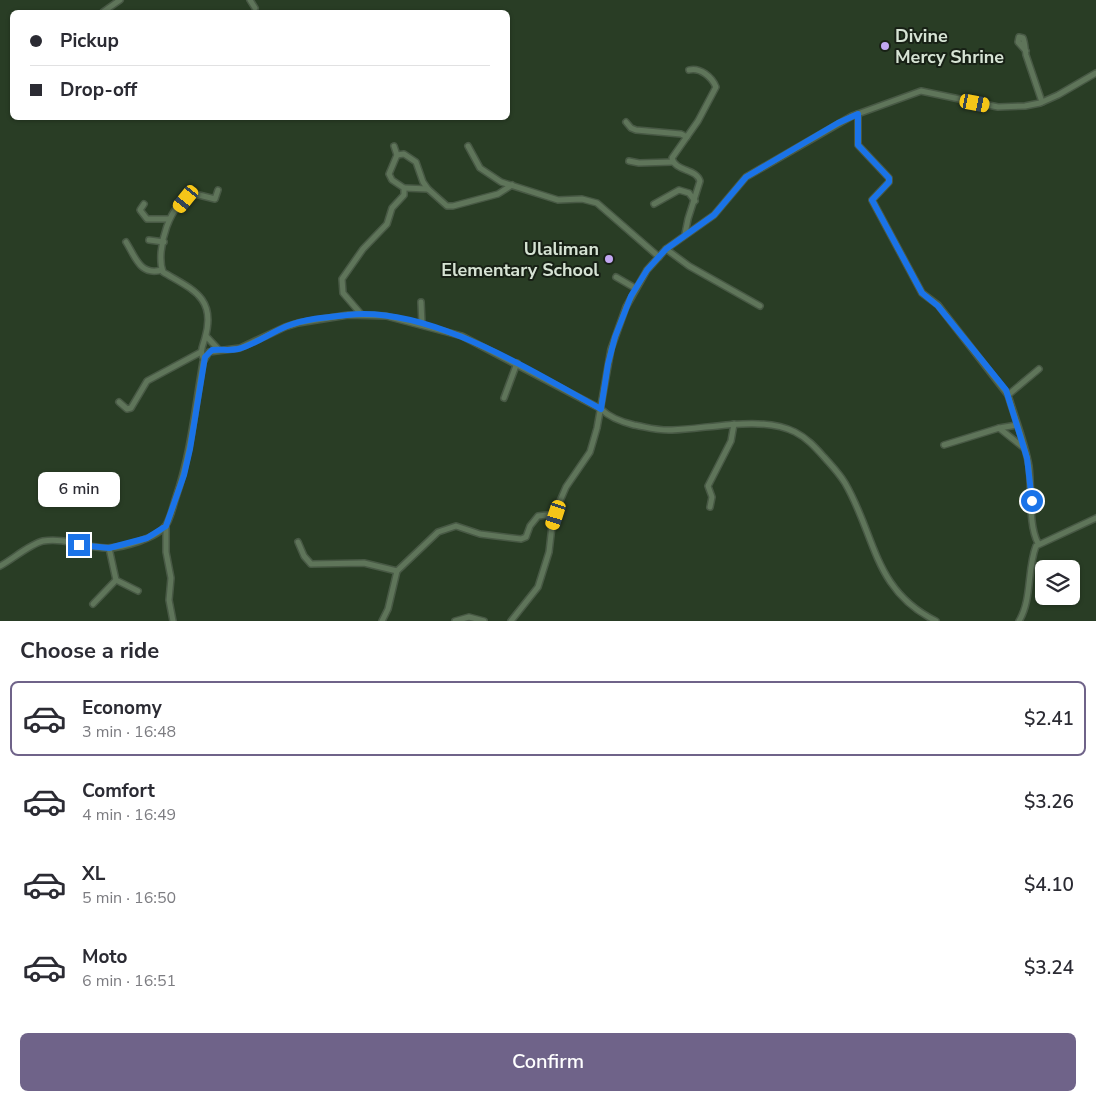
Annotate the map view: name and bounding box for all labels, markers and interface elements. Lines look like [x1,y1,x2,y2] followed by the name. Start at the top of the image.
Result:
[895,24,1004,69] place label: Divine Mercy Shrine
[60,28,119,54] text: Pickup
[879,40,891,52] marker: Divine Mercy Shrine
[60,77,137,103] text: Drop-off
[958,93,991,113] car
[170,183,201,215] car
[441,237,599,282] place label: Ulaliman Elementary School
[603,253,615,265] marker: Ulaliman Elementary School
[38,472,120,508] callout: 6 min
[59,478,99,500] text: 6 min
[1021,490,1043,512] route start
[544,498,567,532] car
[68,534,90,556] route end
[1035,560,1080,605] map controls
[1035,560,1080,605] button: layers
[20,636,159,666] text: Choose a ride
[82,695,162,721] text: Economy
[22,696,67,741] icon: car
[1024,706,1074,732] text: $2.41
[82,721,176,743] text: 3 min · 16:48
[82,778,155,804] text: Comfort
[22,779,67,824] icon: car
[1024,789,1074,815] text: $3.26
[82,804,176,826] text: 4 min · 16:49
[82,861,105,887] text: XL
[22,862,67,907] icon: car
[1024,872,1074,898] text: $4.10
[82,887,176,909] text: 5 min · 16:50
[82,944,128,970] text: Moto
[22,945,67,990] icon: car
[1024,955,1074,981] text: $3.24
[82,970,176,992] text: 6 min · 16:51
[20,1033,1076,1091] button: Confirm

